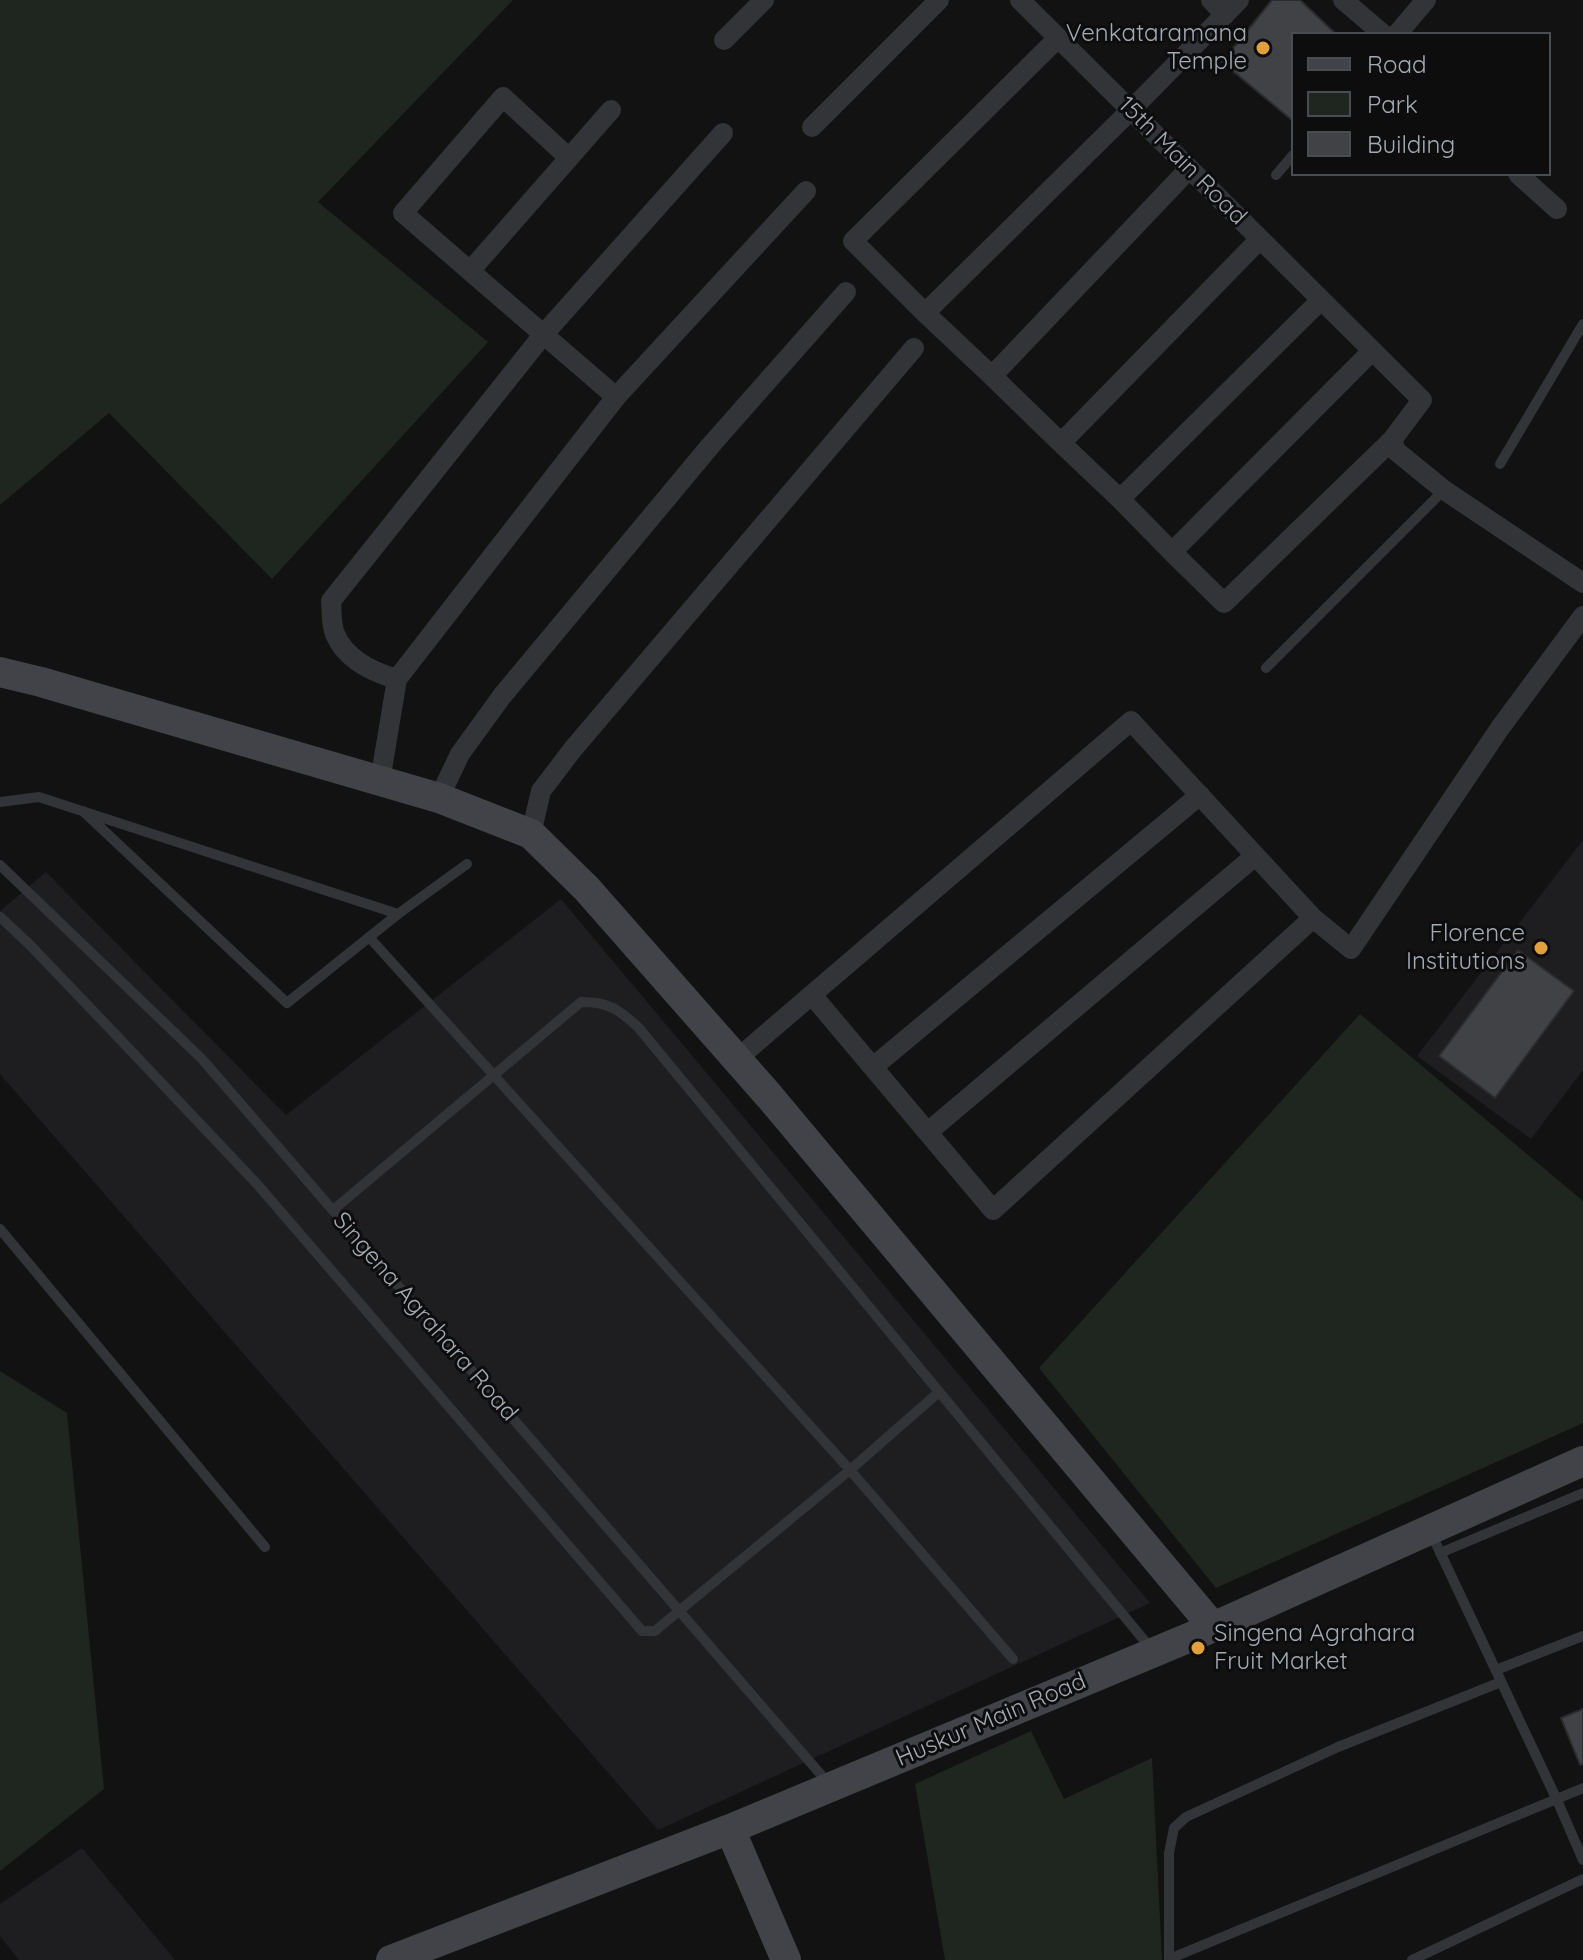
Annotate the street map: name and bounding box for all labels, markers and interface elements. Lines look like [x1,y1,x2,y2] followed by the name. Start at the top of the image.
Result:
[1066,20,1247,76] place label: Venkataramana Temple
[1291,32,1551,176] legend
[1254,39,1272,57] marker: Venkataramana Temple
[1367,49,1427,79] text: Road
[1367,89,1418,119] text: Park
[1112,91,1252,231] street label: 15th Main Road
[1367,129,1455,159] text: Building
[1406,920,1525,976] place label: Florence Institutions
[1532,939,1550,957] marker: Florence Institutions
[326,1207,524,1427] street label: Singena Agrahara Road
[1214,1620,1415,1676] place label: Singena Agrahara Fruit Market
[1189,1639,1207,1657] marker: Singena Agrahara Fruit Market
[892,1667,1090,1773] street label: Huskur Main Road

